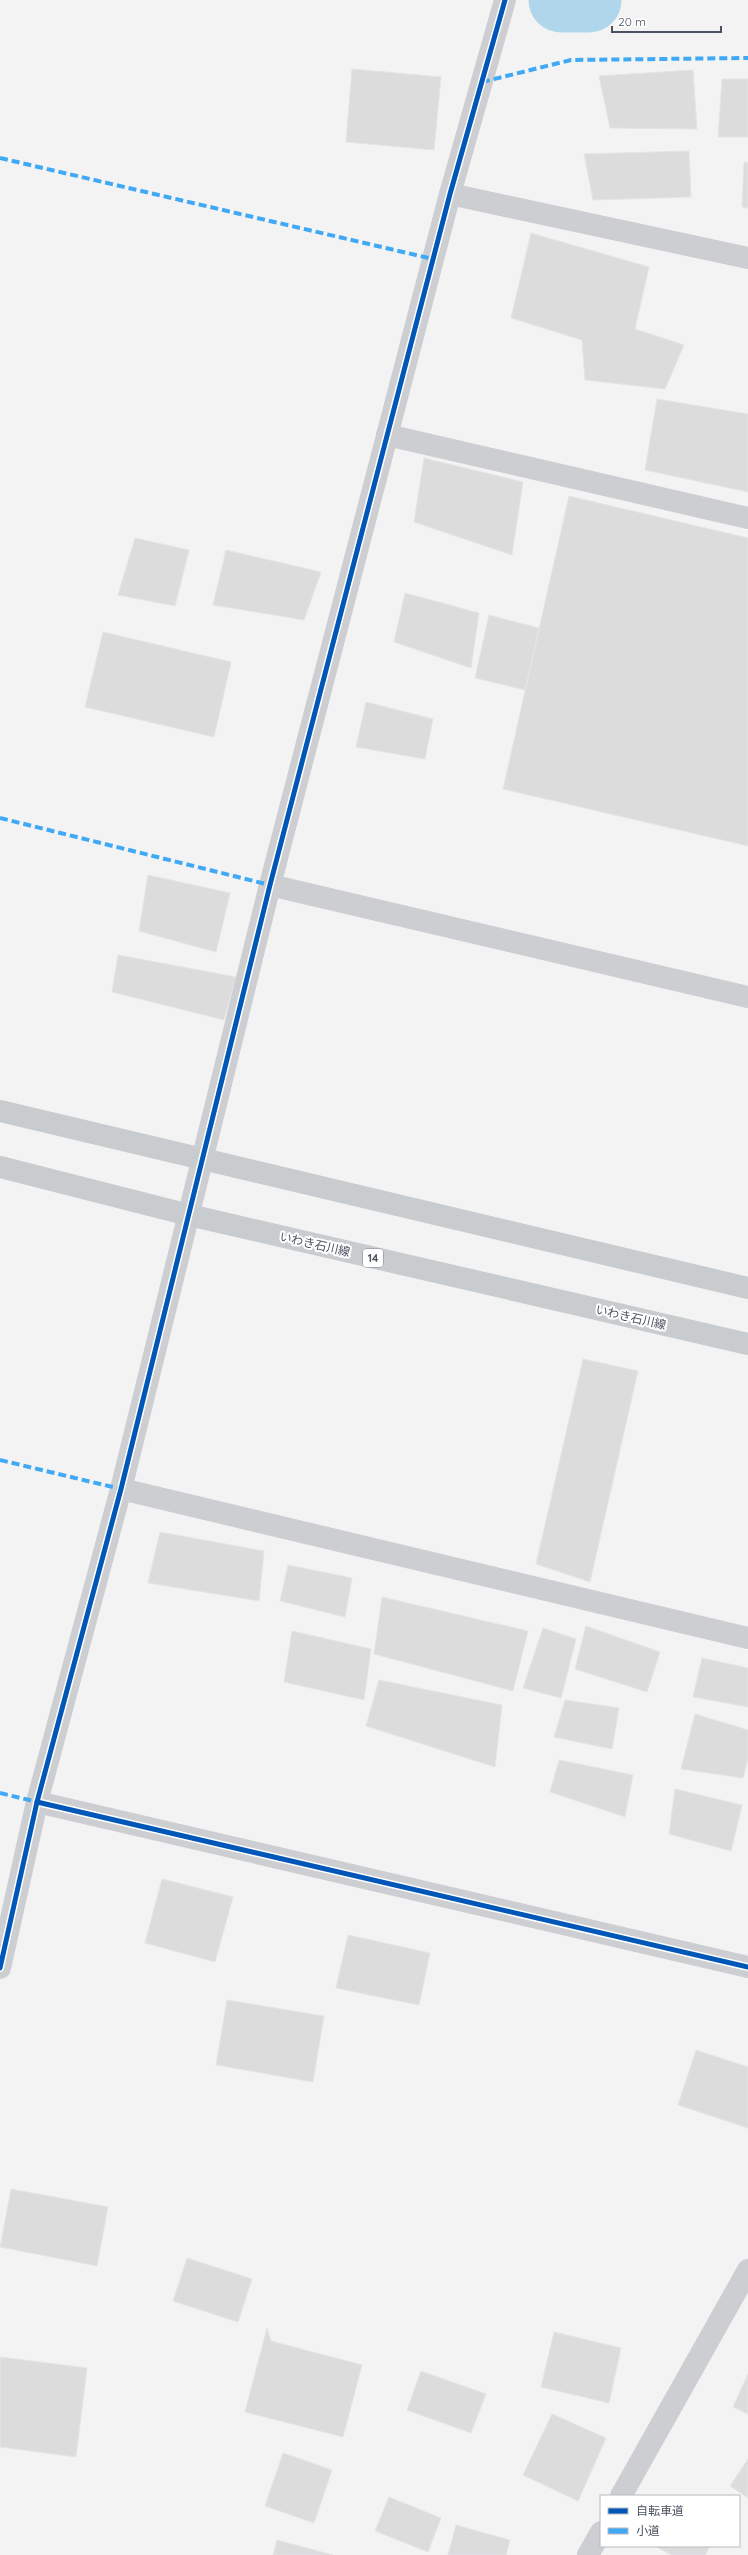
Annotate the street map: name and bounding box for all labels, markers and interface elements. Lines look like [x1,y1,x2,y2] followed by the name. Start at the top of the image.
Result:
[612,8,721,34] scale bar
[618,14,646,29] text: 20 m
[278,1229,352,1259] street label: いわき石川線
[363,1249,383,1267] road number: 14
[594,1302,668,1332] street label: いわき石川線
[600,2495,740,2547] legend
[636,2503,684,2518] text: 自転車道
[636,2523,660,2538] text: 小道

